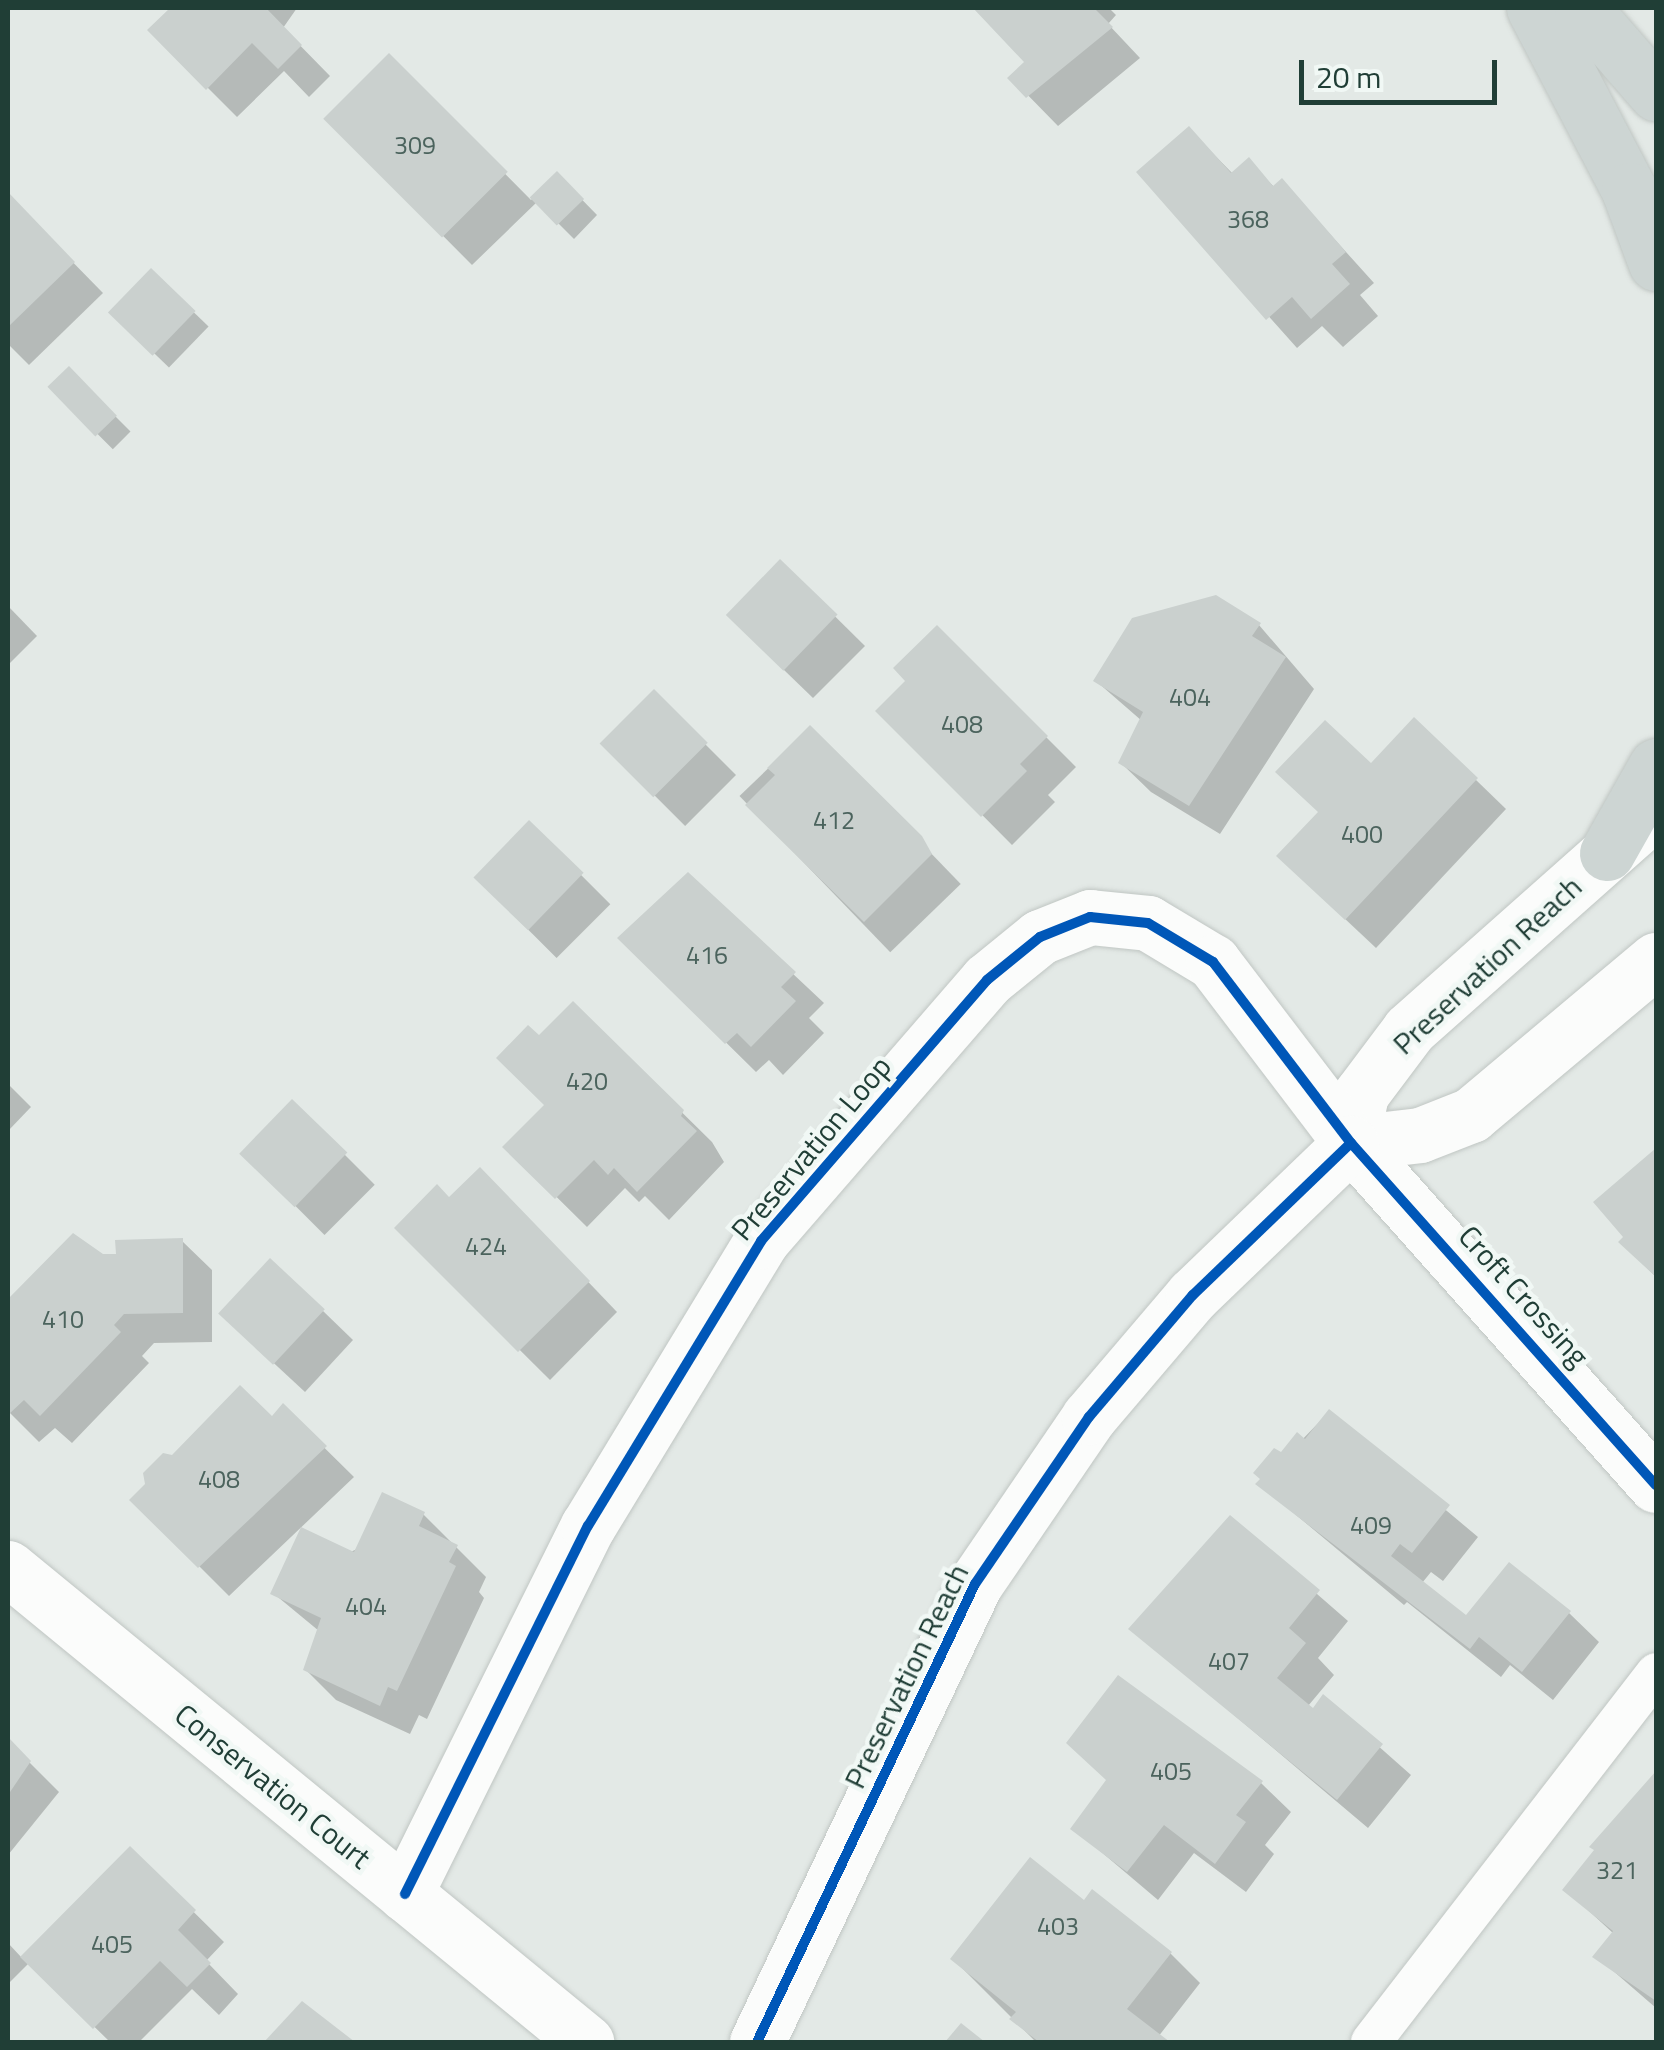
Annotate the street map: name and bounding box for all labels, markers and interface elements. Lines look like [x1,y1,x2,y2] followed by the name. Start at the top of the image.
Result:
[1304,40,1502,102] scale bar
[1316,54,1381,100] text: 20 m
[394,130,436,160] house number: 309
[1227,204,1269,234] house number: 368
[1169,682,1211,712] house number: 404
[941,709,983,739] house number: 408
[813,805,855,835] house number: 412
[1341,819,1383,849] house number: 400
[1385,868,1589,1062] street label: Preservation Reach
[686,940,728,970] house number: 416
[724,1049,898,1247] street label: Preservation Loop
[566,1066,608,1096] house number: 420
[1451,1218,1597,1374] street label: Croft Crossing
[465,1231,507,1261] house number: 424
[42,1304,84,1334] house number: 410
[198,1464,240,1494] house number: 408
[1350,1510,1392,1540] house number: 409
[836,1558,976,1794] street label: Preservation Reach
[345,1591,387,1621] house number: 404
[1208,1646,1250,1676] house number: 407
[168,1696,378,1876] street label: Conservation Court
[1150,1756,1192,1786] house number: 405
[1596,1855,1638,1885] house number: 321
[1037,1911,1079,1941] house number: 403
[91,1929,133,1959] house number: 405

